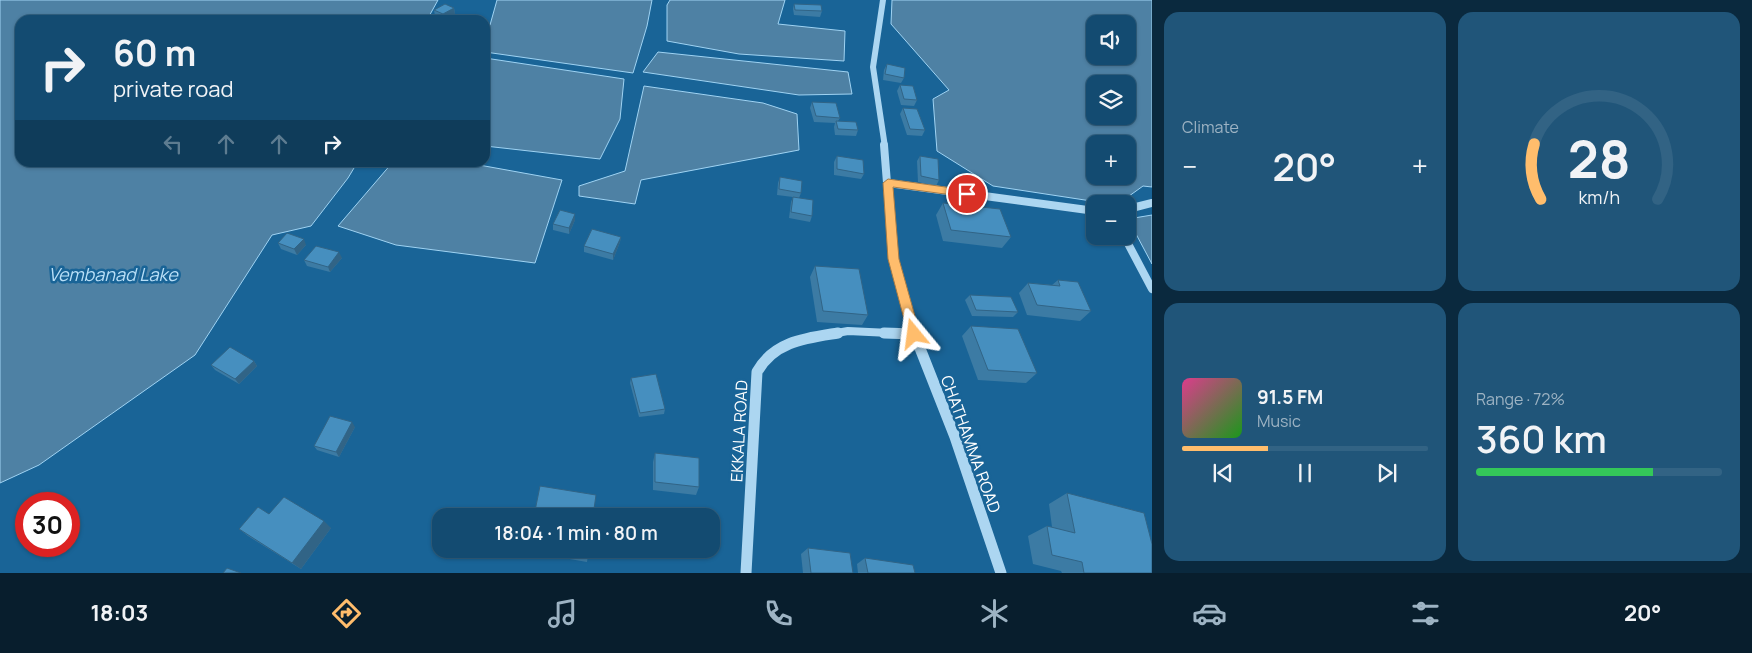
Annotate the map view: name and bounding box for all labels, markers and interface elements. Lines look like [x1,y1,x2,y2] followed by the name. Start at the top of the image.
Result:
[1086,15,1136,245] map controls
[1086,15,1136,65] button: sound
[113,29,196,77] text: 60 m
[30,35,95,100] icon: right
[113,74,233,104] text: private road
[1086,75,1136,125] button: layers
[1182,116,1239,138] text: Climate
[1568,123,1630,194] text: 28
[159,130,187,158] icon: left
[212,130,240,158] icon: ahead
[265,130,293,158] icon: ahead
[318,130,346,158] icon: right
[1086,135,1136,185] button: +
[1273,140,1336,192] text: 20°
[1182,147,1197,185] text: −
[1412,147,1428,185] text: +
[946,173,988,215] pin
[953,180,981,208] icon: arrive
[1578,185,1620,209] text: km/h
[1086,195,1136,245] button: −
[48,262,179,286] water label: Vembanad Lake
[887,307,939,359] position arrow
[936,372,1006,516] street label: CHATHAMMA ROAD
[725,379,753,482] street label: EKKALA ROAD
[1257,384,1323,410] text: 91.5 FM
[1476,388,1565,410] text: Range · 72%
[1257,410,1301,432] text: Music
[1476,412,1607,464] text: 360 km
[1209,459,1237,487] icon: previous
[1291,459,1319,487] icon: pause
[1373,459,1401,487] icon: next
[15,492,80,557] speed limit sign: 30
[494,520,658,546] text: 18:04 · 1 min · 80 m
[329,596,364,631] icon: directions
[545,596,580,631] icon: music
[761,596,796,631] icon: phone
[977,596,1012,631] icon: climate
[1192,596,1227,631] icon: car
[1408,596,1443,631] icon: filters
[90,598,148,628] text: 18:03
[1624,598,1662,628] text: 20°

